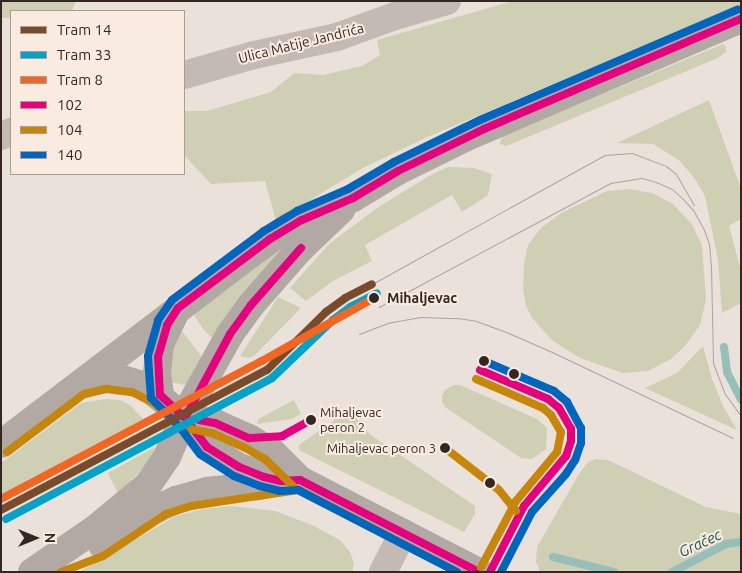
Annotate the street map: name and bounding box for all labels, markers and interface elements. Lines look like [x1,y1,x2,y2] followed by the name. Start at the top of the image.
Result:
[10,10,185,175] legend
[237,19,365,67] street label: Ulica Matije Jandrića
[57,21,112,38] text: Tram 14
[57,46,112,63] text: Tram 33
[57,71,103,88] text: Tram 8
[57,96,82,113] text: 102
[57,121,82,138] text: 104
[57,146,82,163] text: 140
[365,289,383,307] marker: Mihaljevac
[387,290,457,306] place label: Mihaljevac
[479,356,489,366] unlabelled marker
[509,369,519,379] unlabelled marker
[320,405,381,436] place label: Mihaljevac peron 2
[306,415,316,425] marker: Mihaljevac peron 2
[327,440,436,456] place label: Mihaljevac peron 3
[440,443,450,453] marker: Mihaljevac peron 3
[485,478,495,488] unlabelled marker
[10,513,60,563] north arrow
[676,525,724,561] water label: Gračec
[42,533,58,543] text: N

